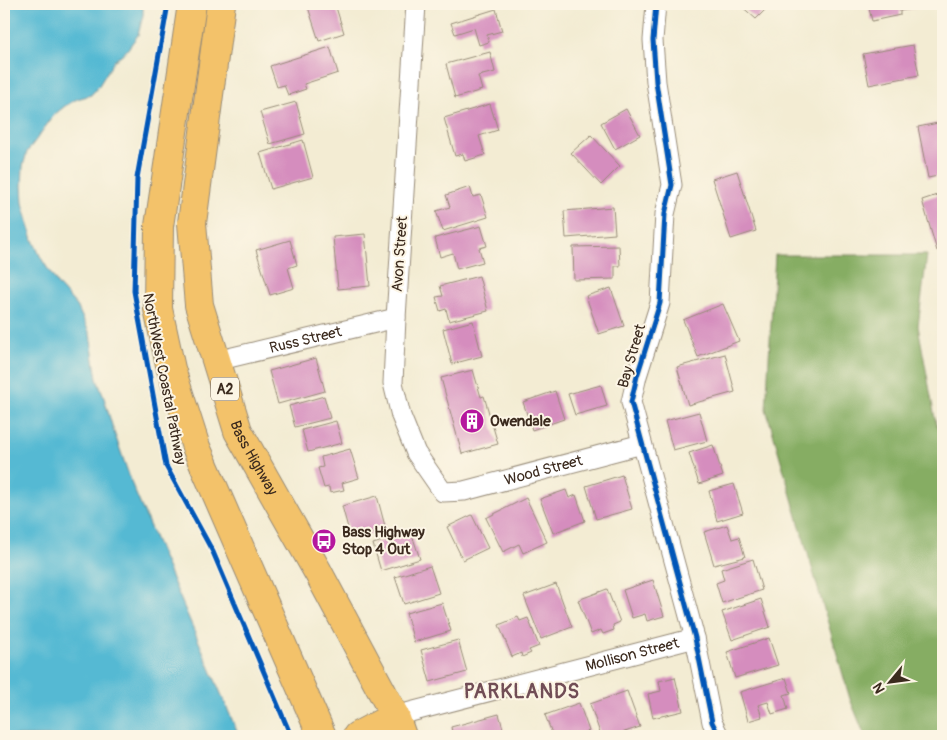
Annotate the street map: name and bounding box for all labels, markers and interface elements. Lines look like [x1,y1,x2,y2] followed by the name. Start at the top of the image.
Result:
[388,215,412,293] street label: Avon Street
[138,292,190,467] street label: NorthWest Coastal Pathway
[614,321,650,390] street label: Bay Street
[267,322,344,357] street label: Russ Street
[211,378,239,400] road number: A2
[459,408,485,434] building icon: Owendale
[490,412,551,431] place label: Owendale
[226,418,282,499] street label: Bass Highway
[502,450,585,490] street label: Wood Street
[342,523,425,559] place label: Bass Highway Stop 4 Out
[311,528,337,554] bus stop icon: Bass Highway Stop 4 Out
[583,633,682,676] street label: Mollison Street
[864,658,914,708] north arrow
[464,679,580,704] district label: PARKLANDS
[869,680,889,696] text: N

